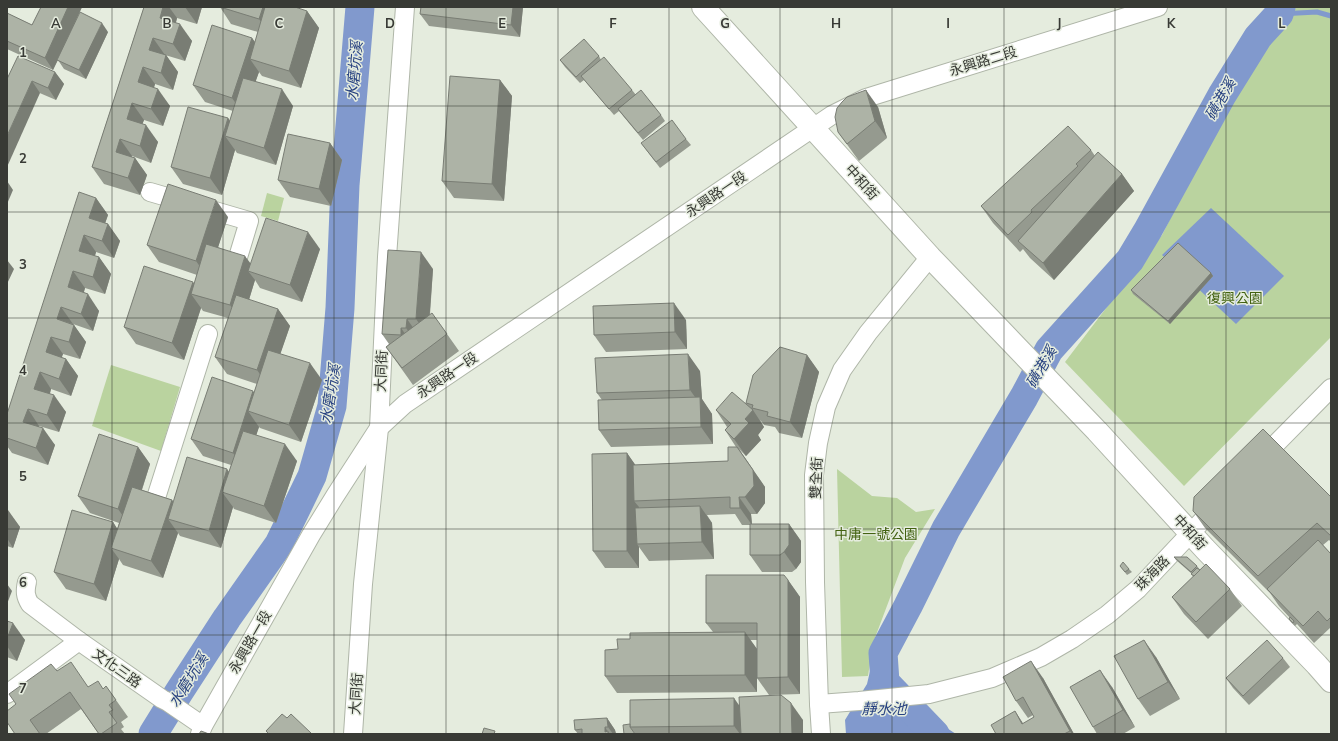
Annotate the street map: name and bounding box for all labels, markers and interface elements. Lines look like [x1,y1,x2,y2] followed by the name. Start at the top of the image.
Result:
[51,15,61,31] text: A
[163,15,172,31] text: B
[275,15,284,31] text: C
[385,15,395,31] text: D
[498,15,506,31] text: E
[609,15,617,31] text: F
[720,15,730,31] text: G
[831,15,841,31] text: H
[946,15,950,31] text: I
[1057,15,1061,31] text: J
[1167,15,1177,31] text: K
[1278,15,1286,31] text: L
[342,38,366,102] water label: 水磨坑溪
[947,42,1019,80] street label: 永興路二段
[19,44,27,60] text: 1
[1201,73,1240,123] water label: 磺港溪
[19,150,27,166] text: 2
[841,160,883,204] street label: 中和街
[682,167,750,221] street label: 永興路一段
[19,256,27,272] text: 3
[1207,289,1263,307] park label: 復興公園
[1022,341,1061,391] water label: 磺港溪
[413,348,481,402] street label: 永興路一段
[371,350,391,392] street label: 大同街
[316,361,344,425] water label: 水磨坑溪
[19,362,27,378] text: 4
[806,457,826,499] street label: 雙全街
[19,468,27,484] text: 5
[1169,510,1211,554] street label: 中和街
[834,525,918,543] park label: 中庸一號公園
[1131,552,1173,594] street label: 珠海路
[19,574,27,590] text: 6
[225,607,275,677] street label: 永興路一段
[89,645,145,691] street label: 文化三路
[164,648,213,710] water label: 水磨坑溪
[346,672,366,716] street label: 大同街
[19,680,27,696] text: 7
[861,699,908,718] water label: 靜水池

